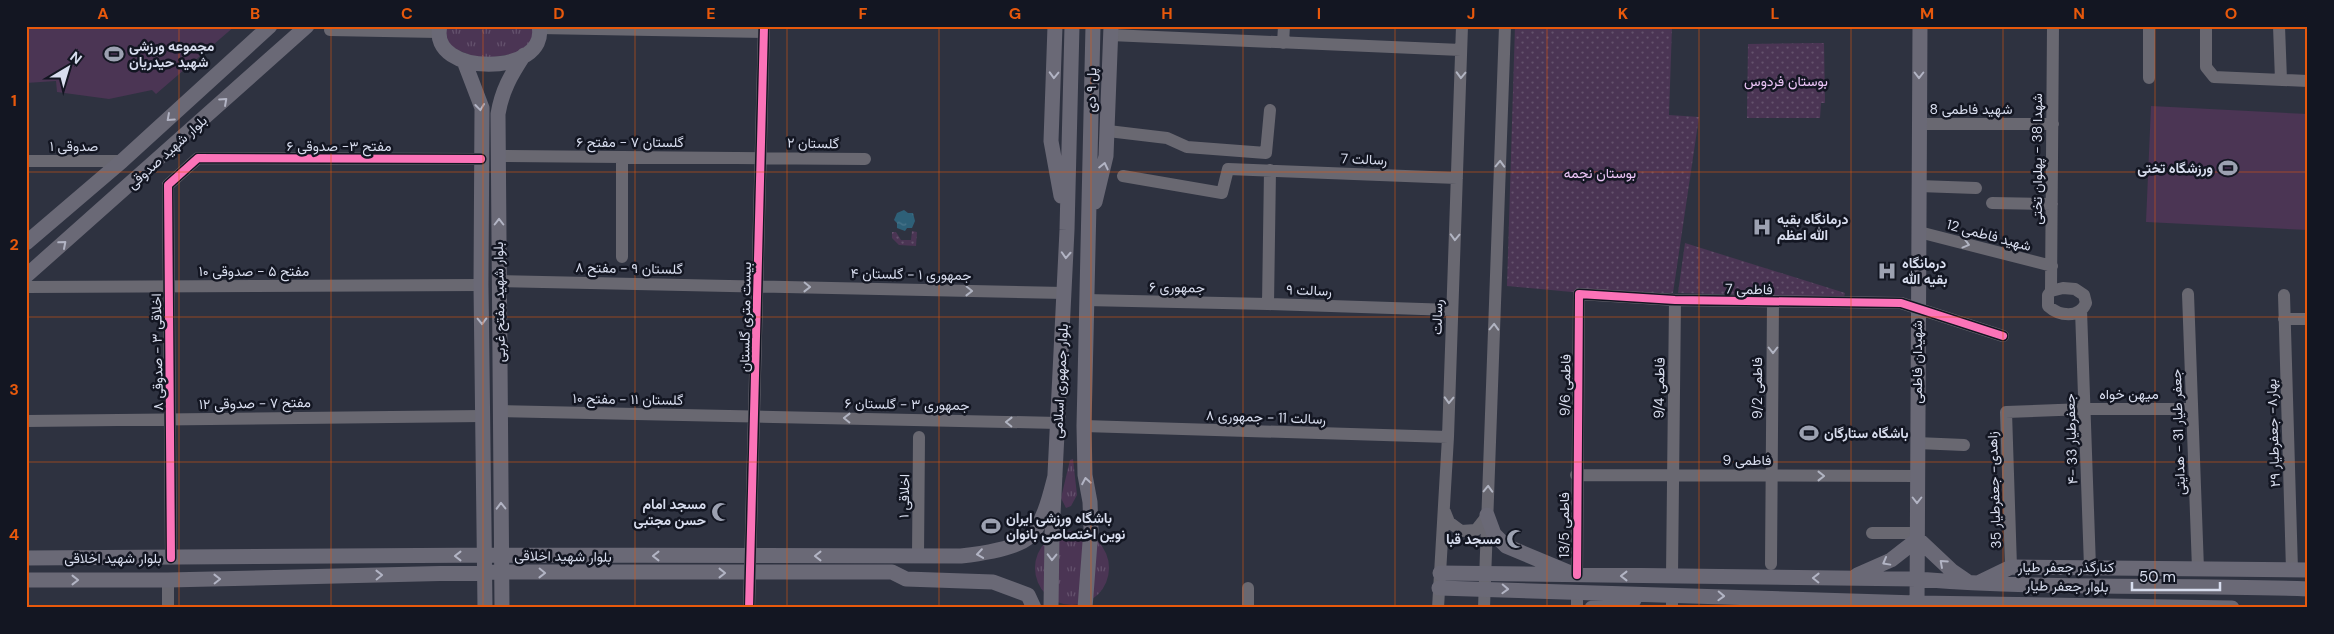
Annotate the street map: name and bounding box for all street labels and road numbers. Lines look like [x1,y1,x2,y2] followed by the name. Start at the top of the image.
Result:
[1082,67,1101,113] street label: پل ۹ دی
[2028,93,2047,225] street label: شهدا 38 - پهلوان تختی
[1930,100,2013,118] street label: شهید فاطمی 8
[123,111,211,193] street label: بلوار شهید صدوقی
[576,133,684,153] street label: گلستان ۷ - مفتح ۶
[787,134,839,152] street label: گلستان ۲
[50,137,99,155] street label: صدوقی ۱
[287,137,391,157] street label: مفتح ۳- صدوقی ۶
[1340,149,1388,169] street label: رسالت 7
[1945,215,2033,255] street label: شهید فاطمی 12
[489,242,511,362] street label: بلوار شهید مفتح غربی
[575,258,683,280] street label: گلستان ۹ - مفتح ۸
[199,262,309,282] street label: مفتح ۵ - صدوقی ۱۰
[735,262,755,372] street label: بیست متری گلستان
[850,264,972,284] street label: جمهوری ۱ - گلستان ۴
[1149,278,1205,296] street label: جمهوری ۶
[1286,280,1332,300] street label: رسالت ۹
[1725,280,1773,298] street label: فاطمی 7
[147,293,167,411] street label: اخلاقی ۳ - صدوقی ۸
[1427,299,1447,335] street label: رسالت
[1908,320,1926,404] street label: شهیدان فاطمی
[1048,323,1072,439] street label: بلوار جمهوری اسلامی
[1555,354,1575,416] street label: فاطمی 9/6
[1649,357,1669,419] street label: فاطمی 9/4
[1748,357,1766,419] street label: فاطمی 9/2
[2167,369,2189,495] street label: جعفر طیار 31 - هدایتی
[2262,379,2284,487] street label: بهار۸- جعفرطیار ۲۹
[2099,385,2159,403] street label: میهن خواه
[573,389,683,411] street label: گلستان ۱۱ - مفتح ۱۰
[199,393,311,415] street label: مفتح ۷ - صدوقی ۱۲
[2060,393,2082,485] street label: ۴- جعفرطیار 33
[844,394,970,414] street label: جمهوری ۳ - گلستان ۶
[1206,406,1327,428] street label: رسالت 11 - جمهوری ۸
[1983,431,2005,549] street label: زاهدی- جعفرطیار 35
[1722,451,1772,469] street label: فاطمی 9
[895,474,913,518] street label: اخلاقی ۱
[1555,492,1573,558] street label: فاطمی 13/5
[514,546,612,566] street label: بلوار شهید اخلاقی
[64,549,162,567] street label: بلوار شهید اخلاقی
[2017,558,2114,576] street label: کنارگذر جعفر طیار
[2024,576,2109,596] street label: بلوار جعفر طیار

